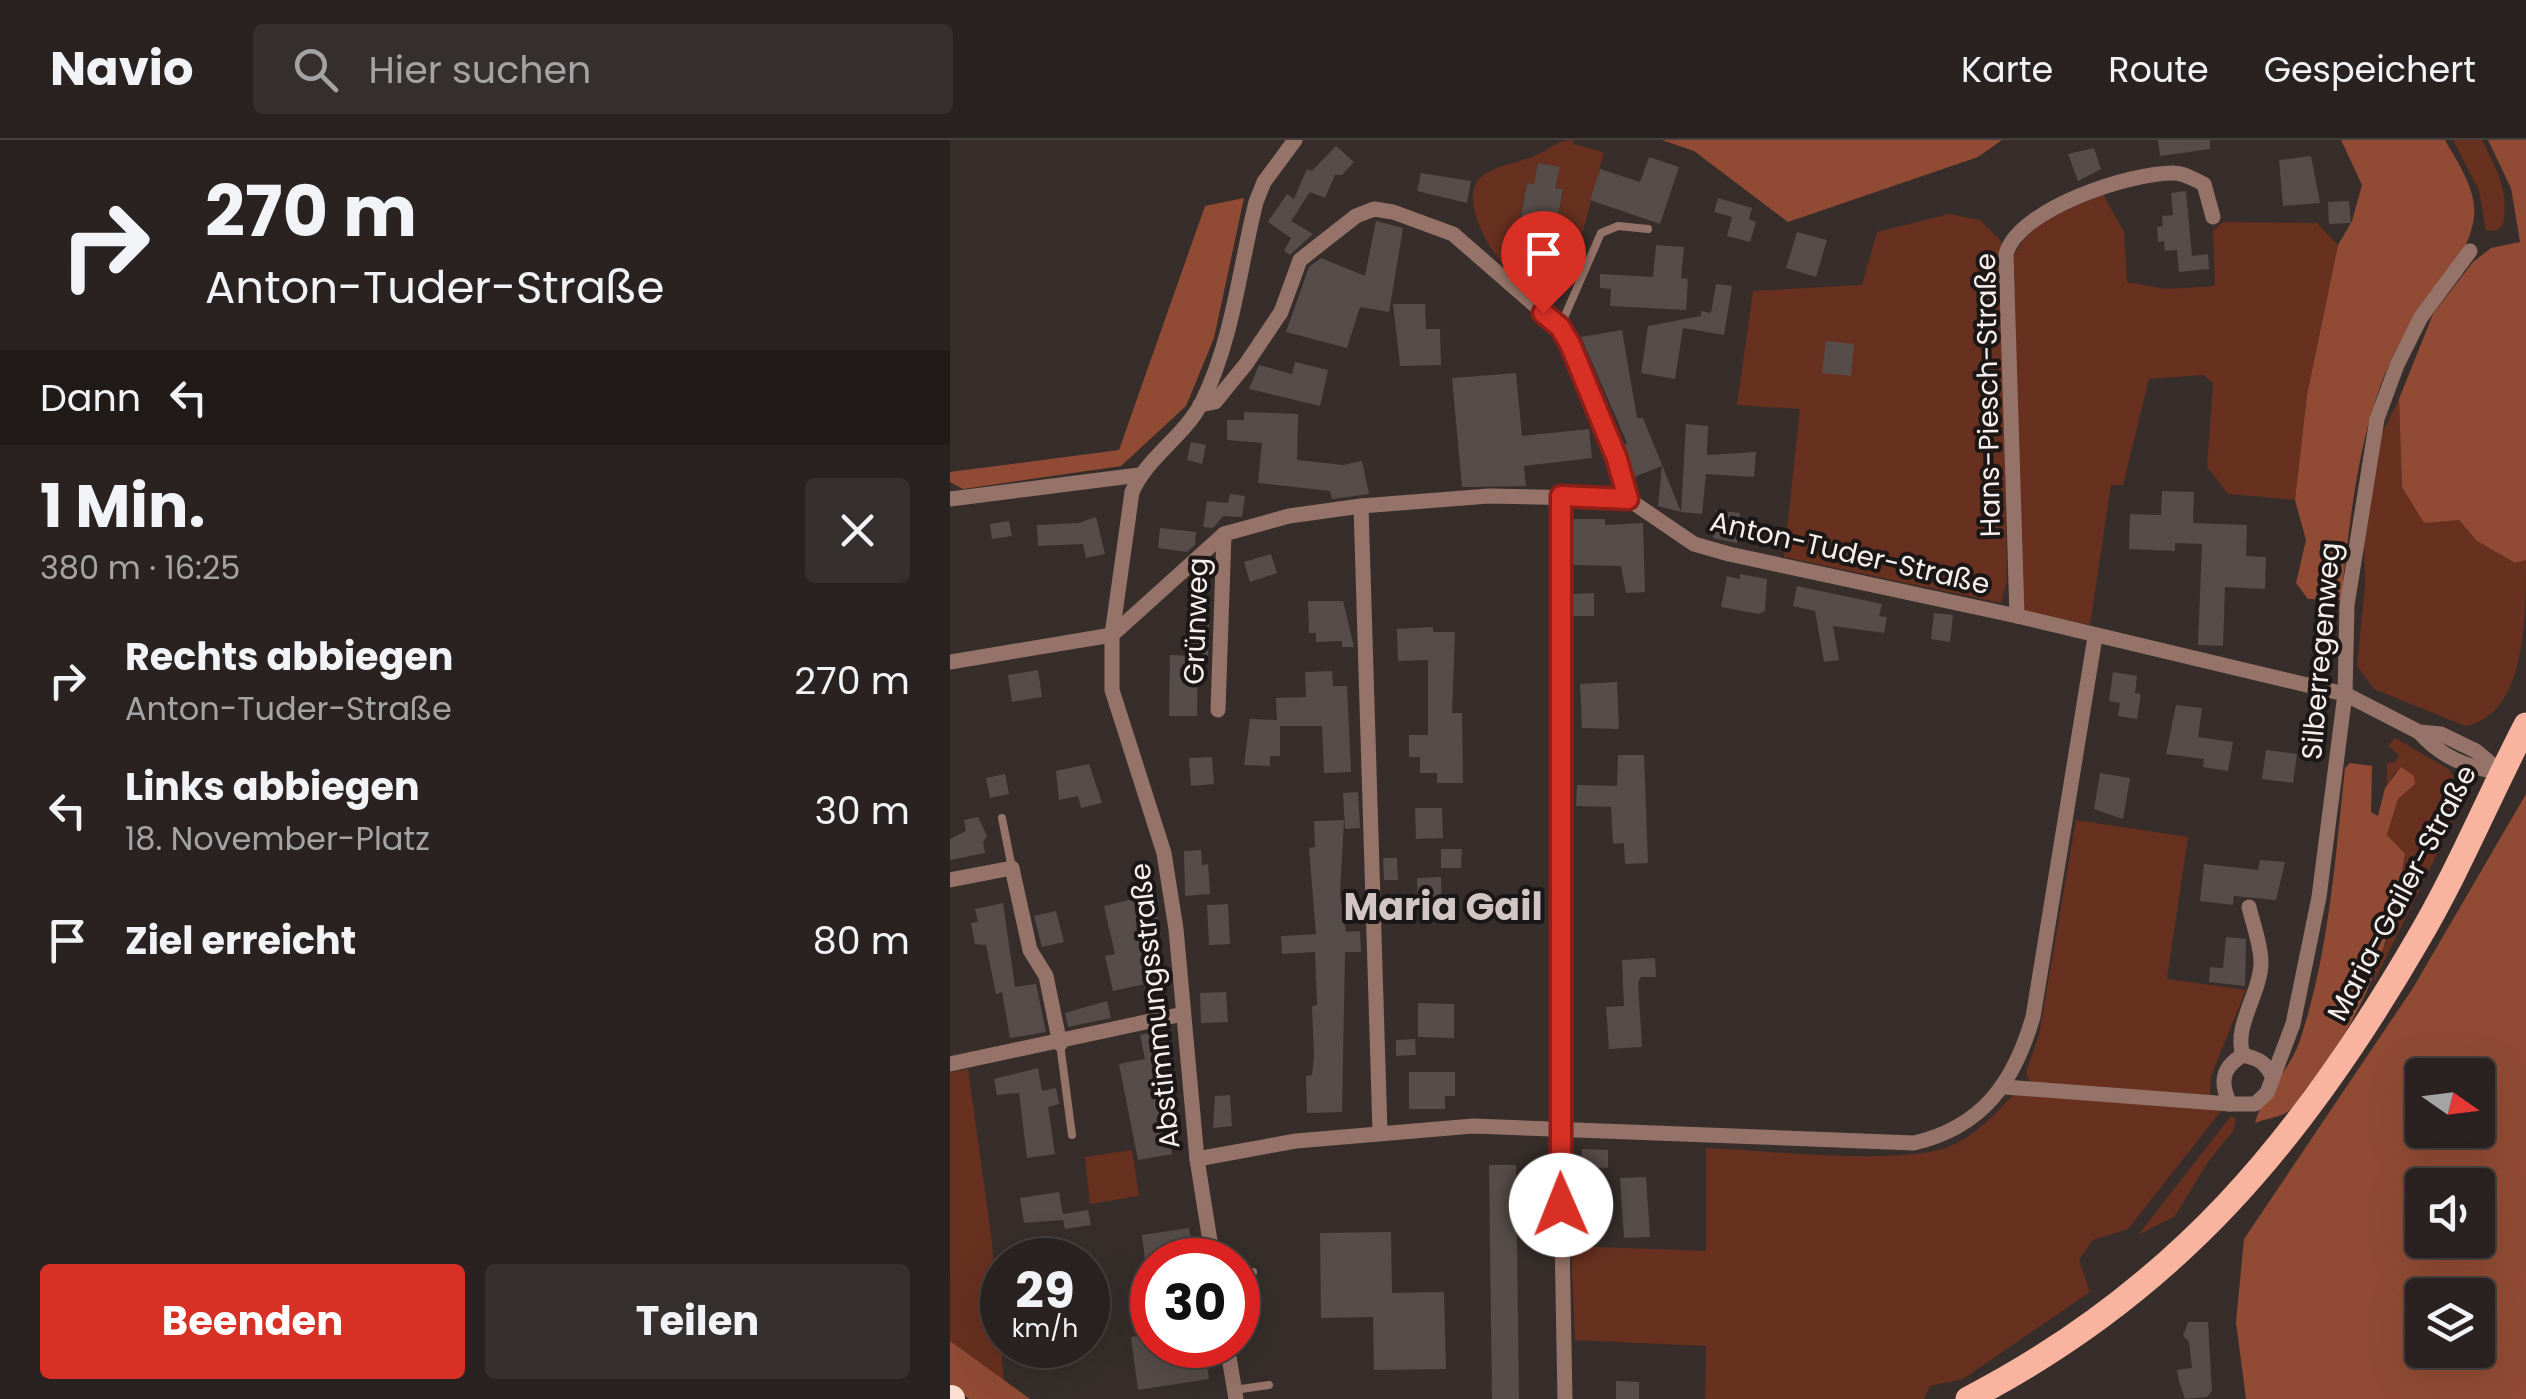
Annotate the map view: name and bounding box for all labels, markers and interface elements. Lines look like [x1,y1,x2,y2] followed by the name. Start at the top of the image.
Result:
[253,24,953,114] search box
[50,35,193,102] text: Navio
[288,42,343,97] icon: search
[368,43,591,96] text: Hier suchen
[1961,45,2053,94] text: Karte
[2108,45,2209,94] text: Route
[2264,45,2476,94] text: Gespeichert
[205,162,417,261] text: 270 m
[40,180,170,310] icon: right
[1501,211,1586,314] pin
[1516,226,1571,281] icon: arrive
[1966,253,2010,537] street label: Hans-Piesch-Straße
[205,256,665,319] text: Anton-Tuder-Straße
[161,370,216,425] icon: left
[40,371,141,424] text: Dann
[40,464,205,548] text: 1 Min.
[805,478,910,583] button: close
[1706,502,1994,604] street label: Anton-Tuder-Straße
[2292,541,2350,761] street label: Silberregenweg
[40,545,240,590] text: 380 m · 16:25
[1174,557,1218,685] street label: Grünweg
[125,630,453,683] text: Rechts abbiegen
[40,653,95,708] icon: right
[794,654,910,707] text: 270 m
[125,686,452,731] text: Anton-Tuder-Straße
[2318,758,2486,1028] street label: Maria-Gailer-Straße
[125,760,420,813] text: Links abbiegen
[40,783,95,838] icon: left
[814,784,910,837] text: 30 m
[125,816,430,861] text: 18. November-Platz
[1121,861,1189,1151] street label: Abstimmungsstraße
[1343,880,1543,933] district label: Maria Gail
[40,913,95,968] icon: arrive
[125,914,356,967] text: Ziel erreicht
[813,914,910,967] text: 80 m
[2405,1058,2495,1148] north arrow
[2405,1058,2495,1368] map controls
[1509,1153,1613,1257] position arrow
[2405,1168,2495,1258] button: sound
[1130,1238,1260,1368] speed limit sign: 30
[1015,1255,1075,1326] text: 29
[40,1264,465,1379] button: Beenden
[485,1264,910,1379] button: Teilen
[2405,1278,2495,1368] button: layers
[1012,1311,1078,1346] text: km/h

